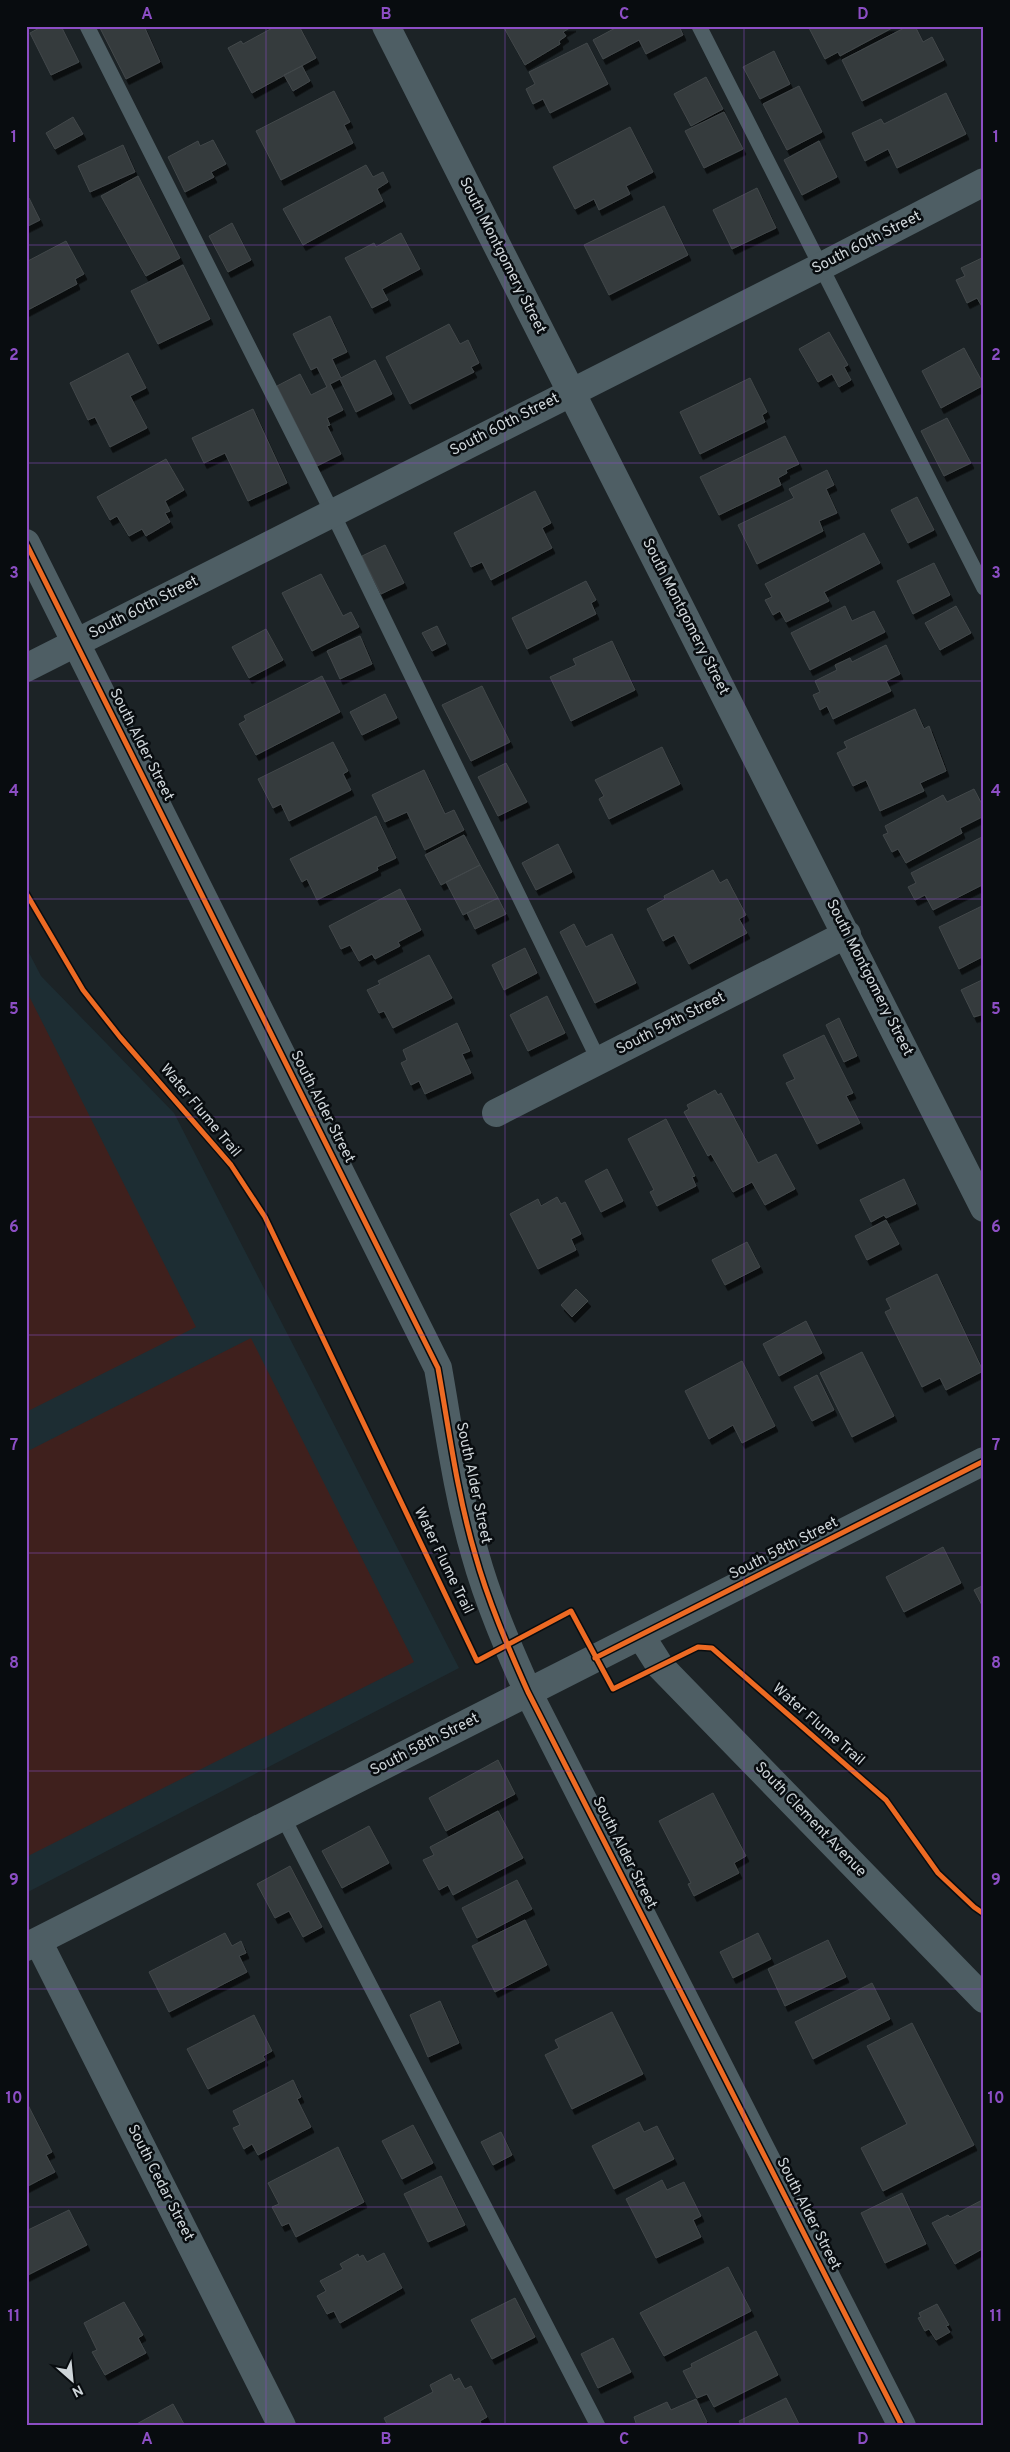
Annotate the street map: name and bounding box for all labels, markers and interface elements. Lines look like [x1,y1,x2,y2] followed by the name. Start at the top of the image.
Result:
[141,5,153,25] text: A
[380,5,392,25] text: B
[619,5,629,25] text: C
[857,5,869,25] text: D
[11,128,17,148] text: 1
[993,128,999,148] text: 1
[454,174,550,338] street label: South Montgomery Street
[809,207,925,279] street label: South 60th Street
[9,346,19,366] text: 2
[991,346,1001,366] text: 2
[447,389,563,461] street label: South 60th Street
[637,535,733,699] street label: South Montgomery Street
[9,564,19,584] text: 3
[991,564,1001,584] text: 3
[86,572,202,644] street label: South 60th Street
[104,686,178,804] street label: South Alder Street
[9,782,19,802] text: 4
[991,782,1001,802] text: 4
[821,896,917,1060] street label: South Montgomery Street
[613,988,729,1060] street label: South 59th Street
[9,1000,19,1020] text: 5
[991,1000,1001,1020] text: 5
[285,1048,359,1166] street label: South Alder Street
[155,1060,245,1162] street label: Water Flume Trail
[9,1218,19,1238] text: 6
[991,1218,1001,1238] text: 6
[451,1421,495,1545] street label: South Alder Street
[10,1436,18,1456] text: 7
[992,1436,1000,1456] text: 7
[409,1505,477,1617] street label: Water Flume Trail
[726,1513,842,1585] street label: South 58th Street
[9,1654,19,1674] text: 8
[991,1654,1001,1674] text: 8
[768,1680,868,1770] street label: Water Flume Trail
[367,1709,483,1781] street label: South 58th Street
[750,1758,870,1882] street label: South Clement Avenue
[587,1794,661,1912] street label: South Alder Street
[9,1871,19,1891] text: 9
[991,1871,1001,1891] text: 9
[6,2089,22,2109] text: 10
[988,2089,1004,2109] text: 10
[122,2122,198,2244] street label: South Cedar Street
[771,2155,845,2273] street label: South Alder Street
[8,2307,20,2327] text: 11
[990,2307,1002,2327] text: 11
[48,2354,98,2404] north arrow
[69,2380,86,2400] text: N
[141,2430,153,2450] text: A
[380,2430,392,2450] text: B
[619,2430,629,2450] text: C
[857,2430,869,2450] text: D

